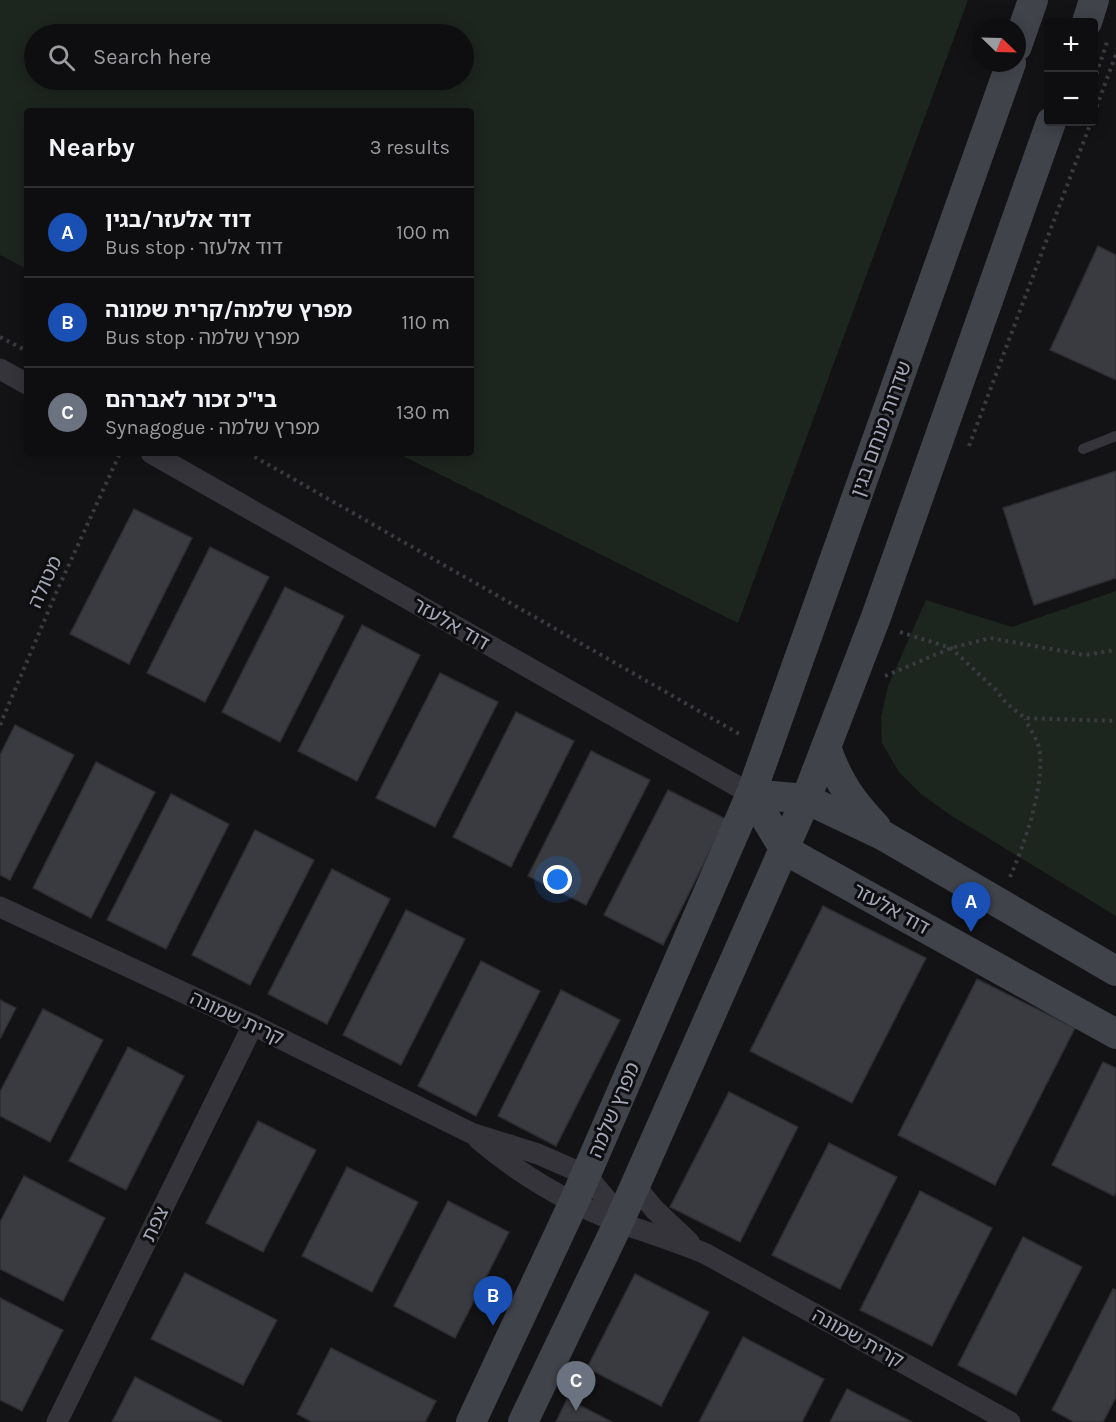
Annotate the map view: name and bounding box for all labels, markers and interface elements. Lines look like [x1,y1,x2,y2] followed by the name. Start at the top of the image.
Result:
[972,18,1026,72] north arrow
[1044,18,1098,126] map controls
[1044,18,1098,72] button: +
[24,24,474,90] search box
[45,41,78,74] icon: search
[93,44,211,70] text: Search here
[1044,72,1098,126] button: −
[48,132,135,163] text: Nearby
[370,136,450,159] text: 3 results
[105,207,251,233] text: דוד אלעזר/בגין
[61,221,74,244] text: A
[396,221,450,244] text: 100 m
[105,236,283,259] text: Bus stop · דוד אלעזר
[105,297,352,323] text: מפרץ שלמה/קרית שמונה
[61,311,74,334] text: B
[401,311,450,334] text: 110 m
[105,326,300,349] text: Bus stop · מפרץ שלמה
[846,358,916,500] street label: שדרות מנחם בגין
[105,387,277,413] text: בי"כ זכור לאברהם
[61,401,74,424] text: C
[396,401,450,424] text: 130 m
[105,416,320,439] text: Synagogue · מפרץ שלמה
[23,552,67,612] street label: מטולה
[409,593,493,655] street label: דוד אלעזר
[543,865,572,894] your location
[849,879,934,940] street label: דוד אלעזר
[952,882,990,932] pin: A
[186,986,288,1050] street label: קרית שמונה
[584,1059,644,1161] street label: מפרץ שלמה
[137,1203,173,1245] street label: צפת
[474,1276,512,1326] pin: B
[808,1303,908,1373] street label: קרית שמונה
[556,1362,596,1411] pin: C

